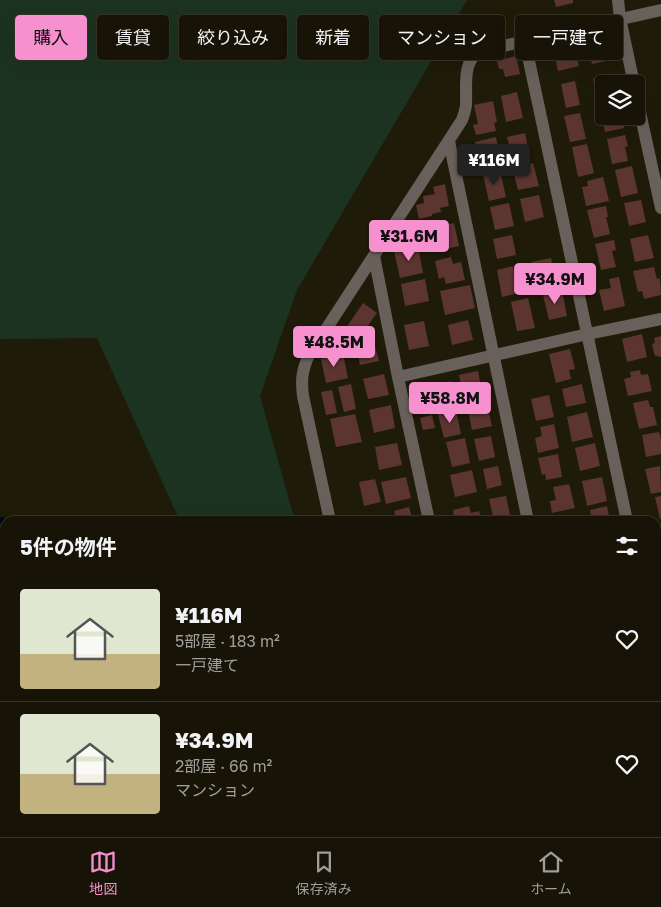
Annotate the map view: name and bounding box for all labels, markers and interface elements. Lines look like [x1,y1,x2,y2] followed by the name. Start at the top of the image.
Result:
[15,15,87,60] chip: 購入
[97,15,169,60] chip: 賃貸
[179,15,287,60] chip: 絞り込み
[297,15,369,60] chip: 新着
[379,15,505,60] chip: マンション
[515,15,623,60] chip: 一戸建て
[595,75,645,125] map controls
[595,75,645,125] button: layers
[459,144,529,186] pin: ¥116M
[468,150,520,170] text: ¥116M
[368,220,450,262] pin: ¥31.6M
[380,226,438,246] text: ¥31.6M
[514,262,596,305] pin: ¥34.9M
[525,269,585,289] text: ¥34.9M
[293,326,375,368] pin: ¥48.5M
[304,332,364,352] text: ¥48.5M
[409,382,491,424] pin: ¥58.8M
[420,388,480,408] text: ¥58.8M
[613,532,641,560] icon: filters
[20,534,117,560] text: 5件の物件
[175,602,243,628] text: ¥116M
[60,609,120,669] icon: home
[613,625,641,653] icon: heart
[175,631,280,651] text: 5部屋 · 183 m²
[175,655,239,675] text: 一戸建て
[175,727,254,753] text: ¥34.9M
[60,734,120,794] icon: home
[613,750,641,778] icon: heart
[175,756,272,776] text: 2部屋 · 66 m²
[175,780,255,800] text: マンション
[89,848,117,898] tab: 地図
[296,848,352,898] tab: 保存済み
[530,848,572,898] tab: ホーム

